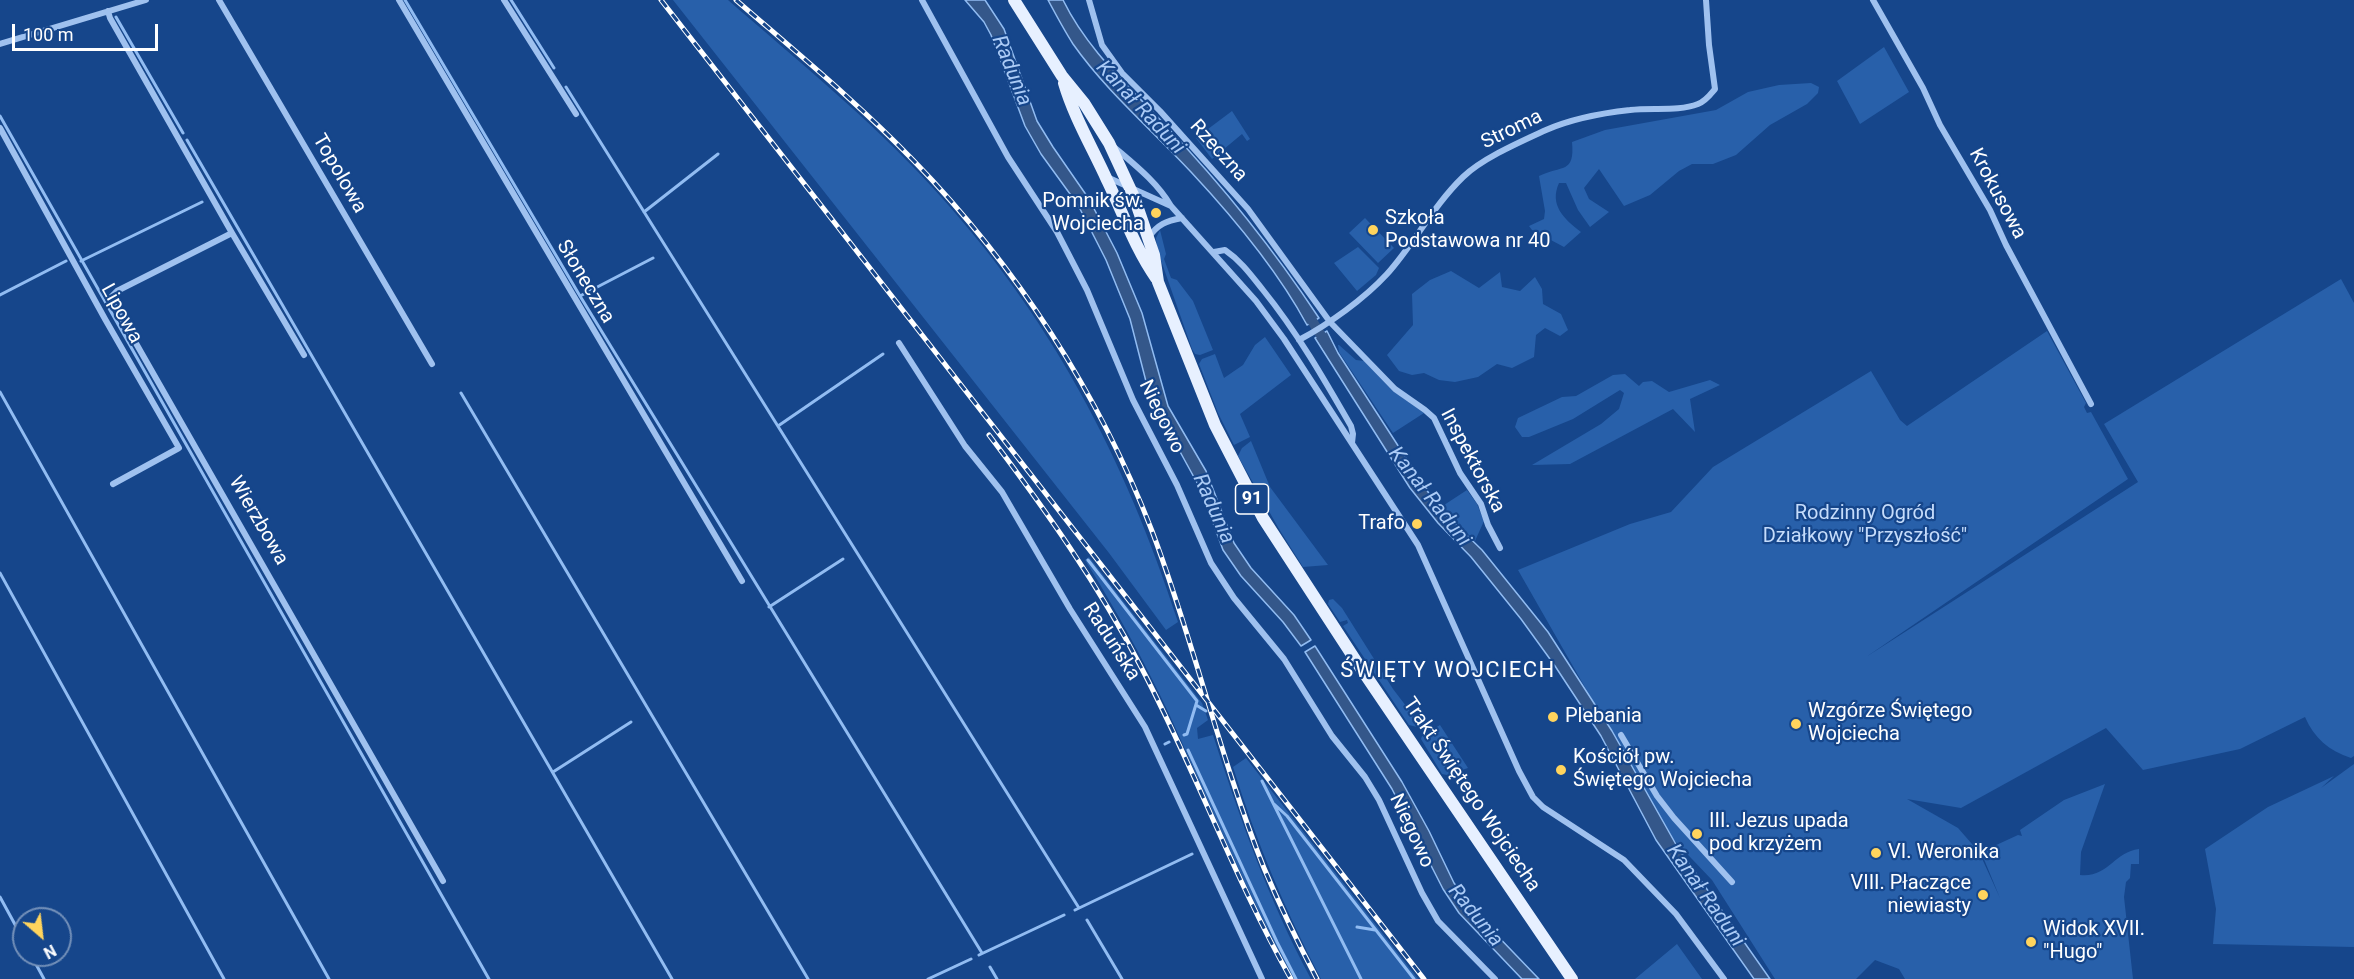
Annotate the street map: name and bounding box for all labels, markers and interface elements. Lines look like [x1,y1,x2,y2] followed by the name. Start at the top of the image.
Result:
[15,12,160,50] scale bar
[23,24,74,45] text: 100 m
[986,32,1036,110] water label: Radunia
[1090,56,1190,160] water label: Kanał Raduni
[1478,105,1546,155] street label: Stroma
[1184,115,1252,187] street label: Rzeczna
[307,130,371,218] street label: Topolowa
[1963,145,2031,243] street label: Krokusowa
[1042,190,1144,237] place label: Pomnik św. Wojciecha
[1149,206,1163,220] marker: Pomnik św. Wojciecha
[1385,207,1550,254] place label: Szkoła Podstawowa nr 40
[1366,223,1380,237] marker: Szkoła Podstawowa nr 40
[551,236,619,328] street label: Słoneczna
[95,280,147,348] street label: Lipowa
[1133,376,1189,458] street label: Niegowo
[1434,405,1510,517] street label: Inspektorska
[1382,442,1476,552] water label: Kanał Raduni
[1187,470,1239,548] water label: Radunia
[223,472,293,570] street label: Wierzbowa
[1236,484,1268,514] road number: 91
[1763,502,1967,549] park label: Rodzinny Ogród Działkowy "Przyszłość"
[1358,512,1405,536] place label: Trafo
[1410,517,1424,531] marker: Trafo
[1077,599,1145,685] street label: Raduńska
[1340,658,1556,684] district label: ŚWIĘTY WOJCIECH
[1397,693,1545,897] street label: Trakt Świętego Wojciecha
[1808,700,1972,747] place label: Wzgórze Świętego Wojciecha
[1565,705,1642,729] place label: Plebania
[1546,710,1560,724] marker: Plebania
[1789,717,1803,731] marker: Wzgórze Świętego Wojciecha
[1573,746,1752,793] place label: Kościół pw. Świętego Wojciecha
[1554,763,1568,777] marker: Kościół pw. Świętego Wojciecha
[1383,790,1439,872] street label: Niegowo
[1709,810,1849,857] place label: III. Jezus upada pod krzyżem
[1690,827,1704,841] marker: III. Jezus upada pod krzyżem
[1660,840,1750,952] water label: Kanał Raduni
[1888,841,1999,865] place label: VI. Weronika
[1869,846,1883,860] marker: VI. Weronika
[1850,872,1971,919] place label: VIII. Płaczące niewiasty
[1442,879,1508,953] water label: Radunia
[1976,888,1990,902] marker: VIII. Płaczące niewiasty
[12,907,72,967] north arrow
[2043,918,2145,965] place label: Widok XVII. "Hugo"
[2024,935,2038,949] marker: Widok XVII. "Hugo"
[40,941,59,963] text: N

